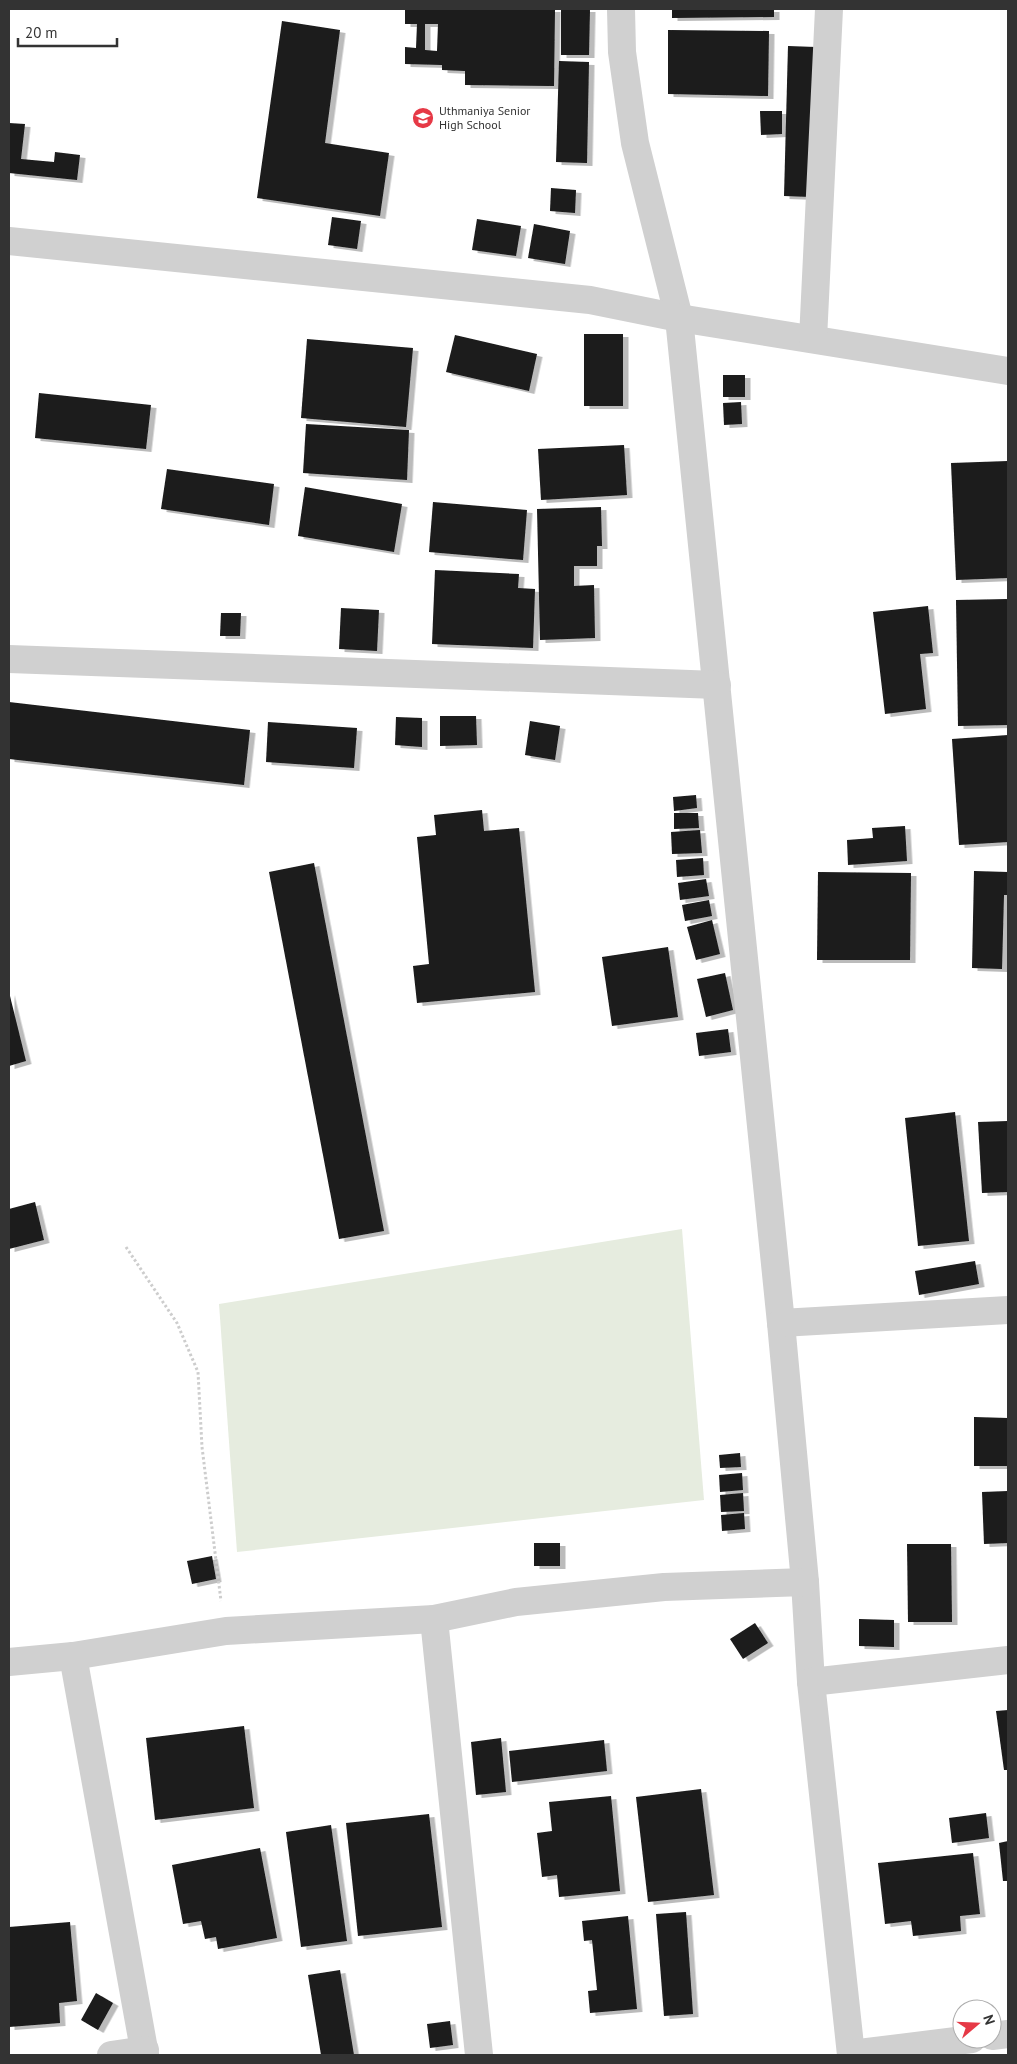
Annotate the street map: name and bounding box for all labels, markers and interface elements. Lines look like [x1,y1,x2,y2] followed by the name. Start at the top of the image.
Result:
[18,15,116,47] scale bar
[25,23,58,42] text: 20 m
[439,103,530,132] place label: Uthmaniya Senior High School
[411,106,435,130] school or university icon: Uthmaniya Senior High School
[952,1999,1002,2049] north arrow
[979,2012,999,2027] text: N

